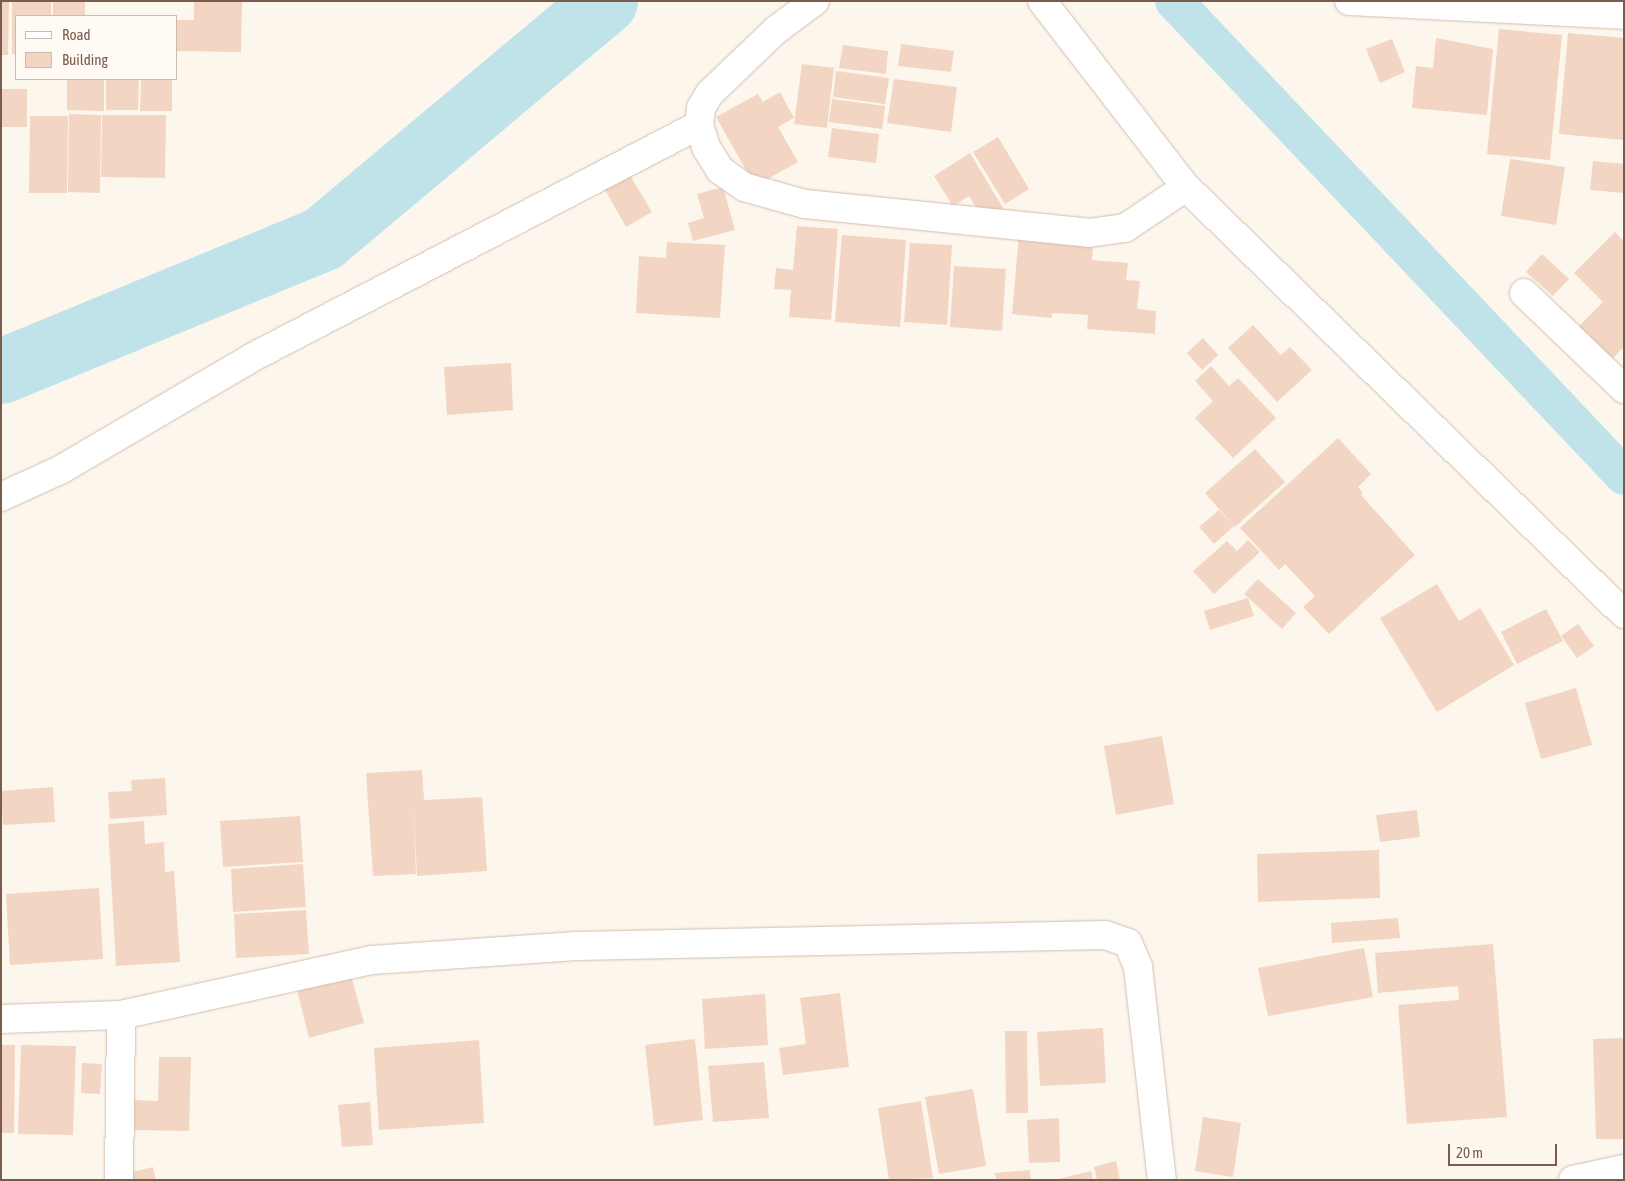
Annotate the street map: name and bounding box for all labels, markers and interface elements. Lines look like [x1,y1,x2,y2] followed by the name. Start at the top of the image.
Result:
[15,15,178,80] legend
[62,26,91,43] text: Road
[62,51,108,68] text: Building
[1450,1134,1559,1166] scale bar
[1456,1144,1483,1161] text: 20 m

